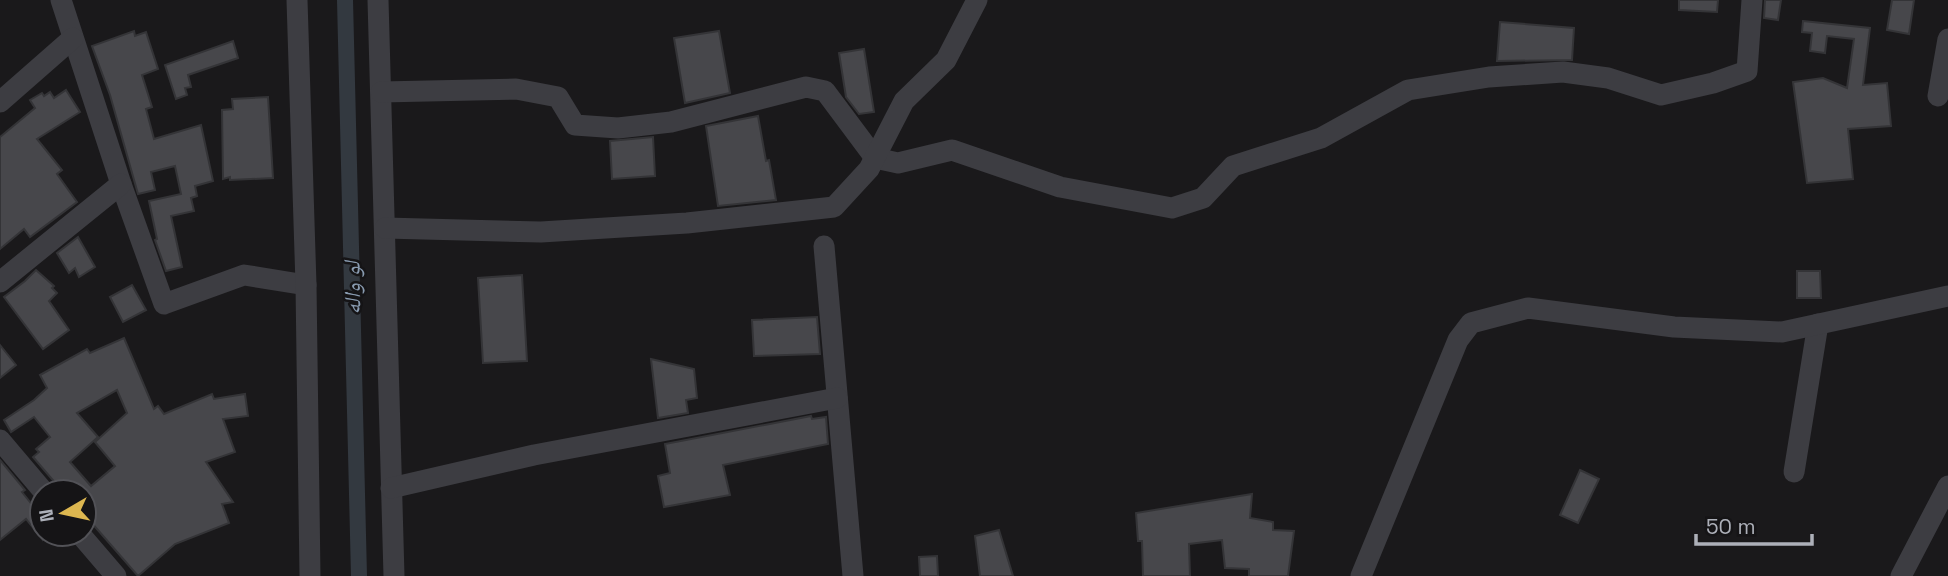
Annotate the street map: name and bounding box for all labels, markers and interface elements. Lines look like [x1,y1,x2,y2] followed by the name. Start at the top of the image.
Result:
[337,259,367,315] water label: لو واله
[28,478,98,548] north arrow
[1696,503,1812,546] scale bar
[33,507,60,524] text: N
[1706,513,1756,540] text: 50 m

